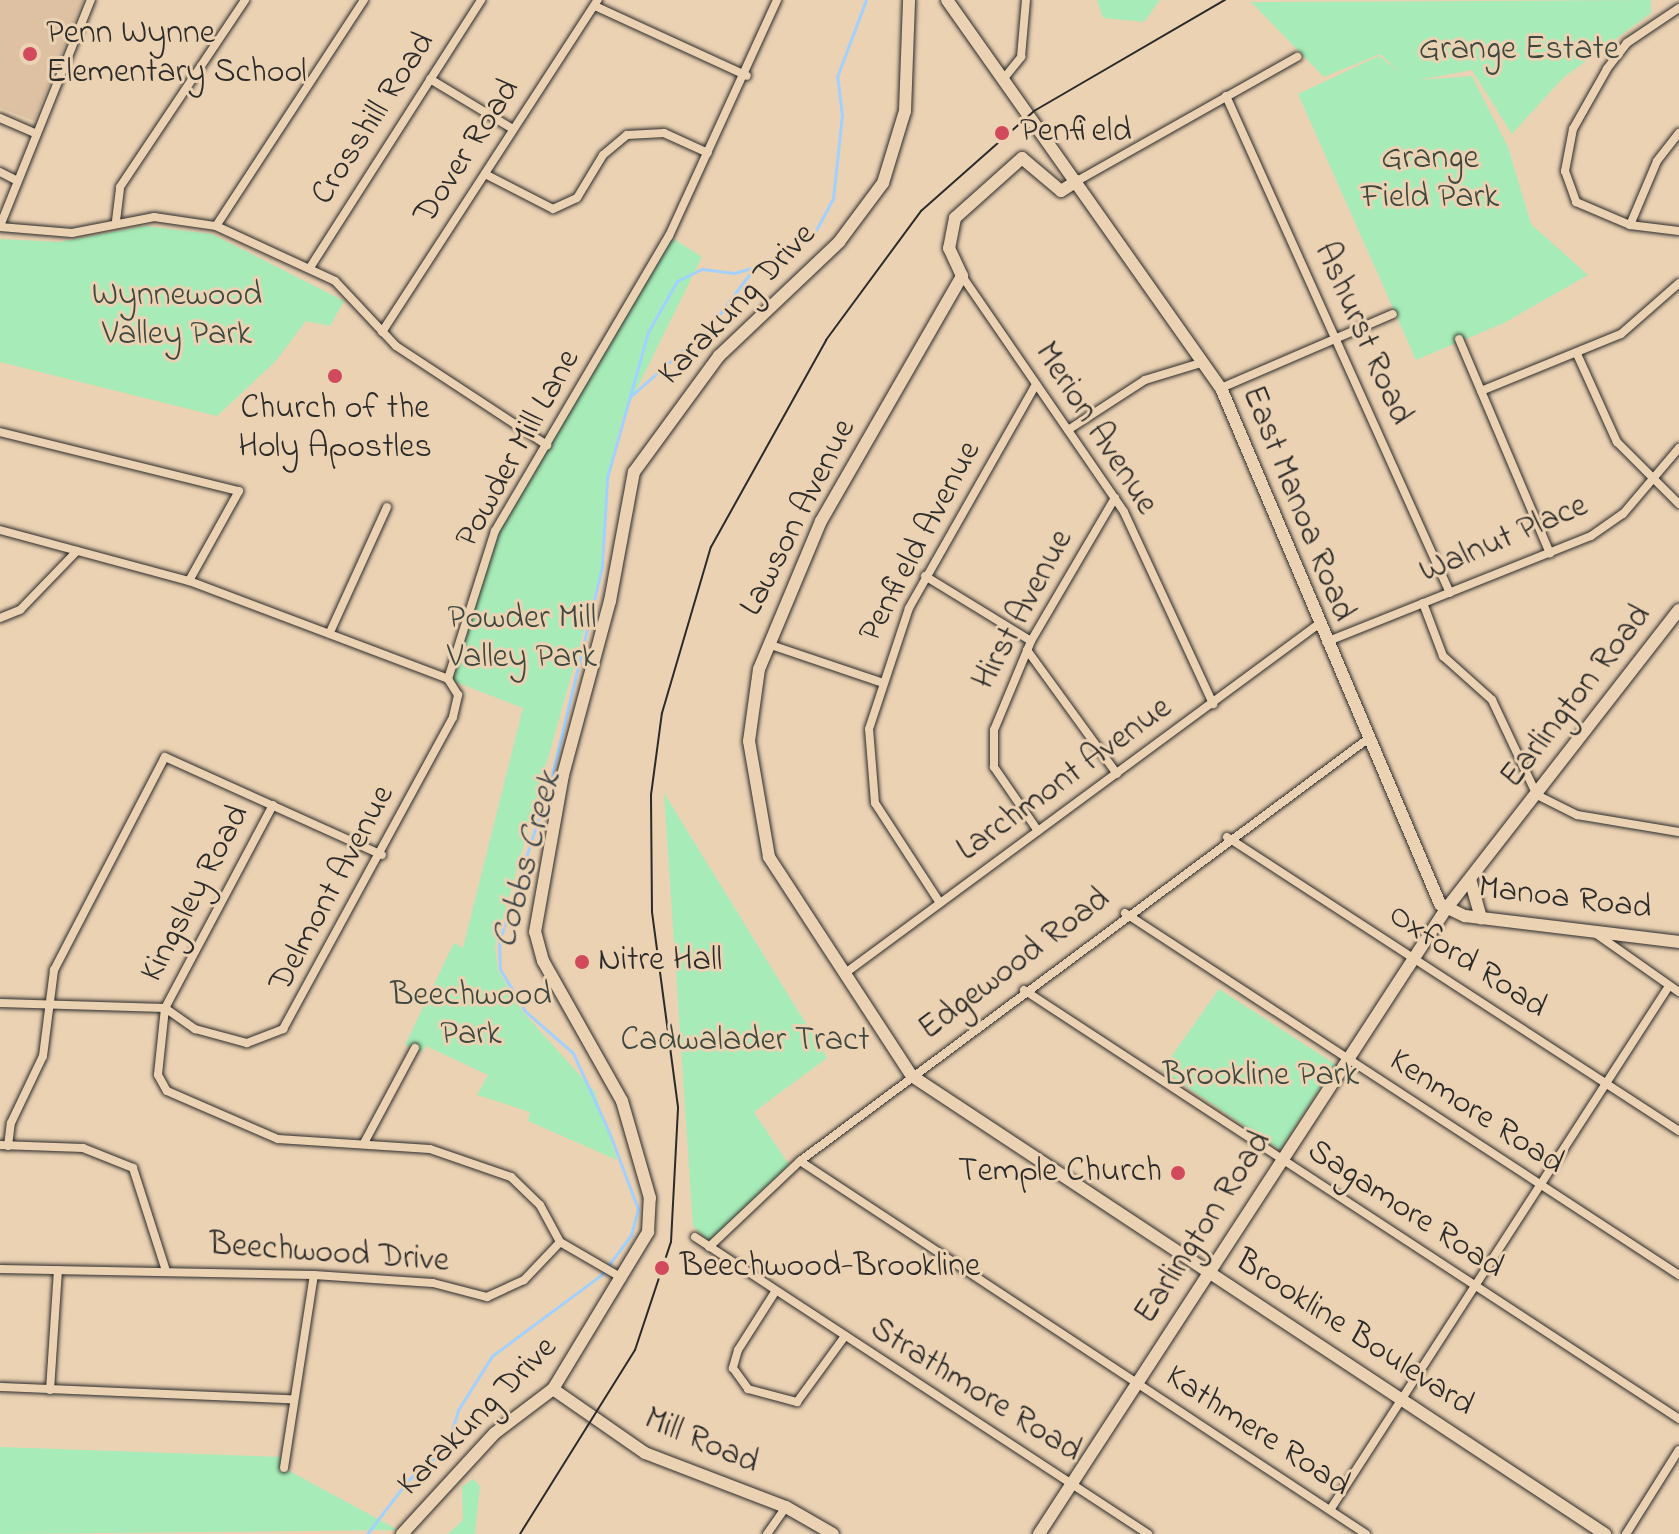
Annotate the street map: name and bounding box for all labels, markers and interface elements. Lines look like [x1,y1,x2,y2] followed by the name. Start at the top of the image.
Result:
[46,14,307,94] place label: Penn Wynne Elementary School
[303,25,445,213] street label: Crosshill Road
[1419,31,1619,71] park label: Grange Estate
[21,45,39,63] marker: Penn Wynne Elementary School
[406,72,530,232] street label: Dover Road
[1020,113,1132,153] place label: Penfield
[991,122,1013,144] marker: Penfield
[1361,139,1499,218] park label: Grange Field Park
[651,215,825,395] street label: Karakung Drive
[1304,236,1420,432] street label: Ashurst Road
[92,276,262,356] park label: Wynnewood Valley Park
[1024,335,1166,523] street label: Merion Avenue
[448,343,590,555] street label: Powder Mill Lane
[326,367,344,385] marker: Church of the Holy Apostles
[1231,380,1363,628] street label: East Manoa Road
[238,389,432,468] place label: Church of the Holy Apostles
[732,413,866,623] street label: Lawson Avenue
[851,435,991,649] street label: Penfield Avenue
[1414,486,1594,594] street label: Walnut Place
[965,523,1083,697] street label: Hirst Avenue
[1493,597,1661,797] street label: Earlington Road
[447,599,597,678] park label: Powder Mill Valley Park
[950,689,1180,871] street label: Larchmont Avenue
[484,767,572,953] water label: Cobbs Creek
[261,779,405,999] street label: Delmont Avenue
[132,799,260,989] street label: Kingsley Road
[1476,868,1654,930] street label: Manoa Road
[911,880,1119,1050] street label: Edgewood Road
[1380,896,1554,1028] street label: Oxford Road
[598,942,722,982] place label: Nitre Hall
[573,953,591,971] marker: Nitre Hall
[390,976,552,1056] park label: Beechwood Park
[620,1022,870,1062] park label: Cadwalader Tract
[1381,1041,1571,1185] street label: Kenmore Road
[1163,1057,1359,1097] park label: Brookline Park
[1127,1124,1281,1332] street label: Earlington Road
[1299,1131,1511,1289] street label: Sagamore Road
[958,1153,1162,1193] place label: Temple Church
[1169,1164,1187,1182] marker: Temple Church
[208,1225,450,1283] street label: Beechwood Drive
[1227,1241,1481,1427] street label: Brookline Boulevard
[680,1248,980,1288] place label: Beechwood-Brookline
[651,1257,673,1279] marker: Beechwood-Brookline
[862,1310,1088,1472] street label: Strathmore Road
[389,1328,567,1506] street label: Karakung Drive
[1157,1357,1357,1507] street label: Kathmere Road
[638,1400,764,1484] street label: Mill Road

